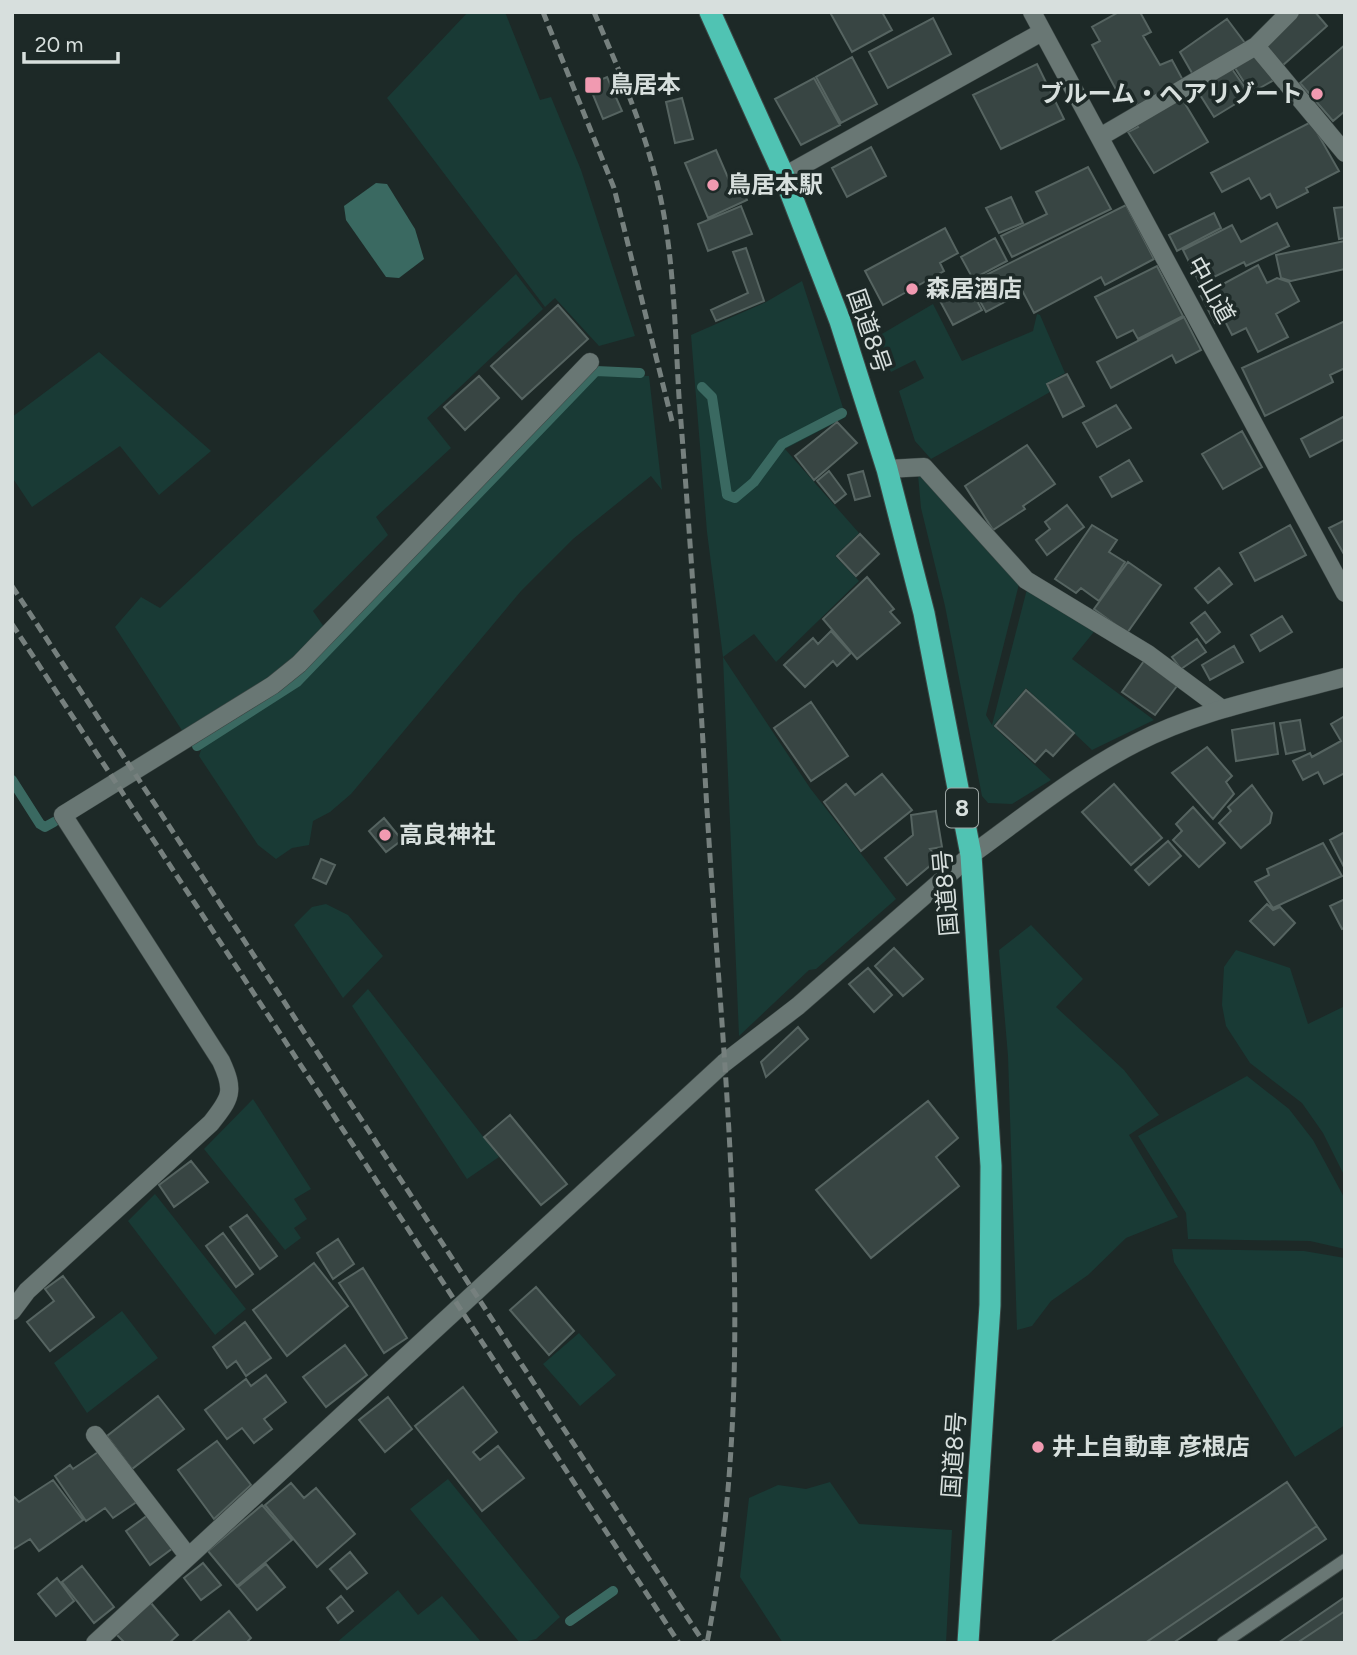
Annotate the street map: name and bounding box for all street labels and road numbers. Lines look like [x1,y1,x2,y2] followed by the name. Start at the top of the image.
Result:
[1181,251,1242,328] street label: 中山道
[842,285,897,377] street label: 国道8号
[946,788,978,828] road number: 8
[927,849,964,938] street label: 国道8号
[936,1411,971,1499] street label: 国道8号

